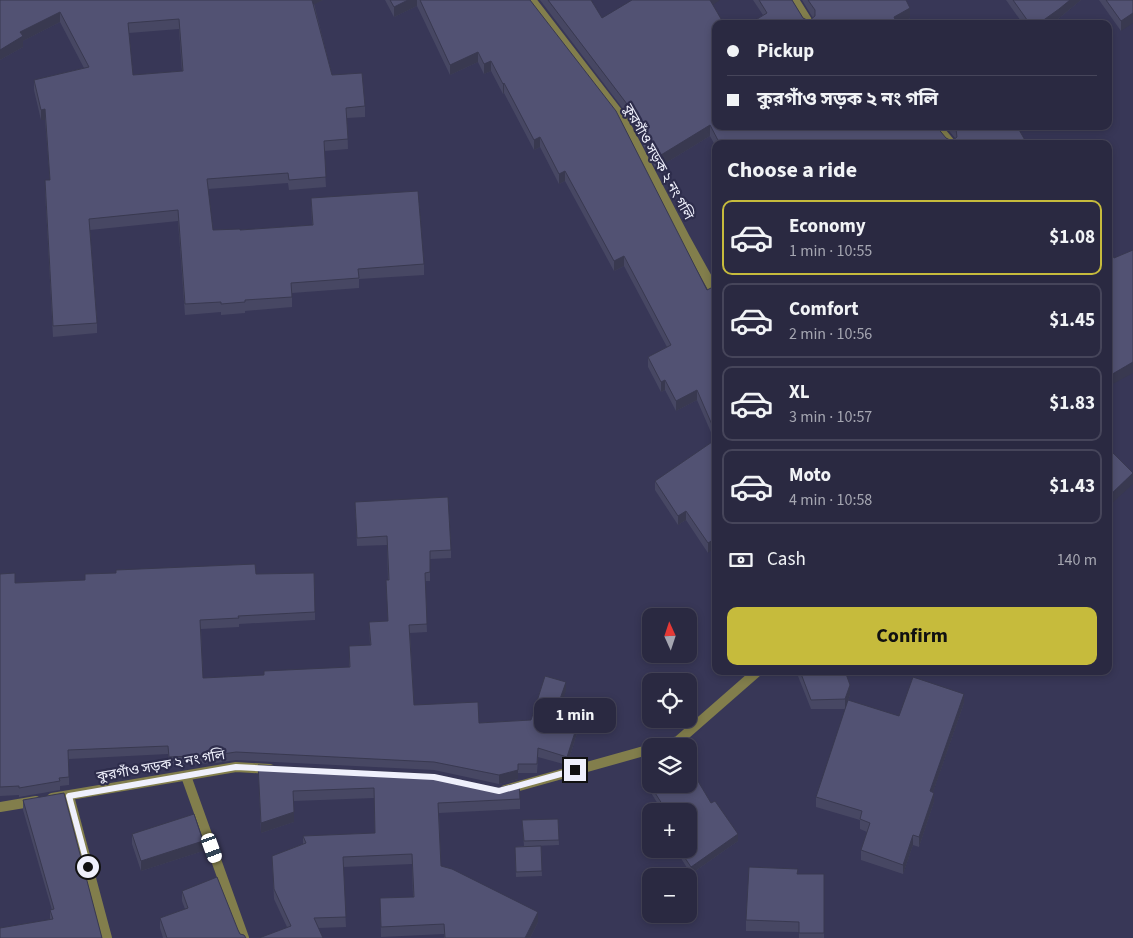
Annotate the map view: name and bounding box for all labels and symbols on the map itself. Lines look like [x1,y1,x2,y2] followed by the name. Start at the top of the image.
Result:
[617,100,699,224] street label: কুরগাঁও সড়ক ২ নং গলি
[642,608,698,662] north arrow
[534,698,616,732] callout: 1 min
[94,745,227,787] street label: কুরগাঁও সড়ক ২ নং গলি
[564,759,586,781] route end
[199,831,224,865] car
[77,856,99,878] route start

